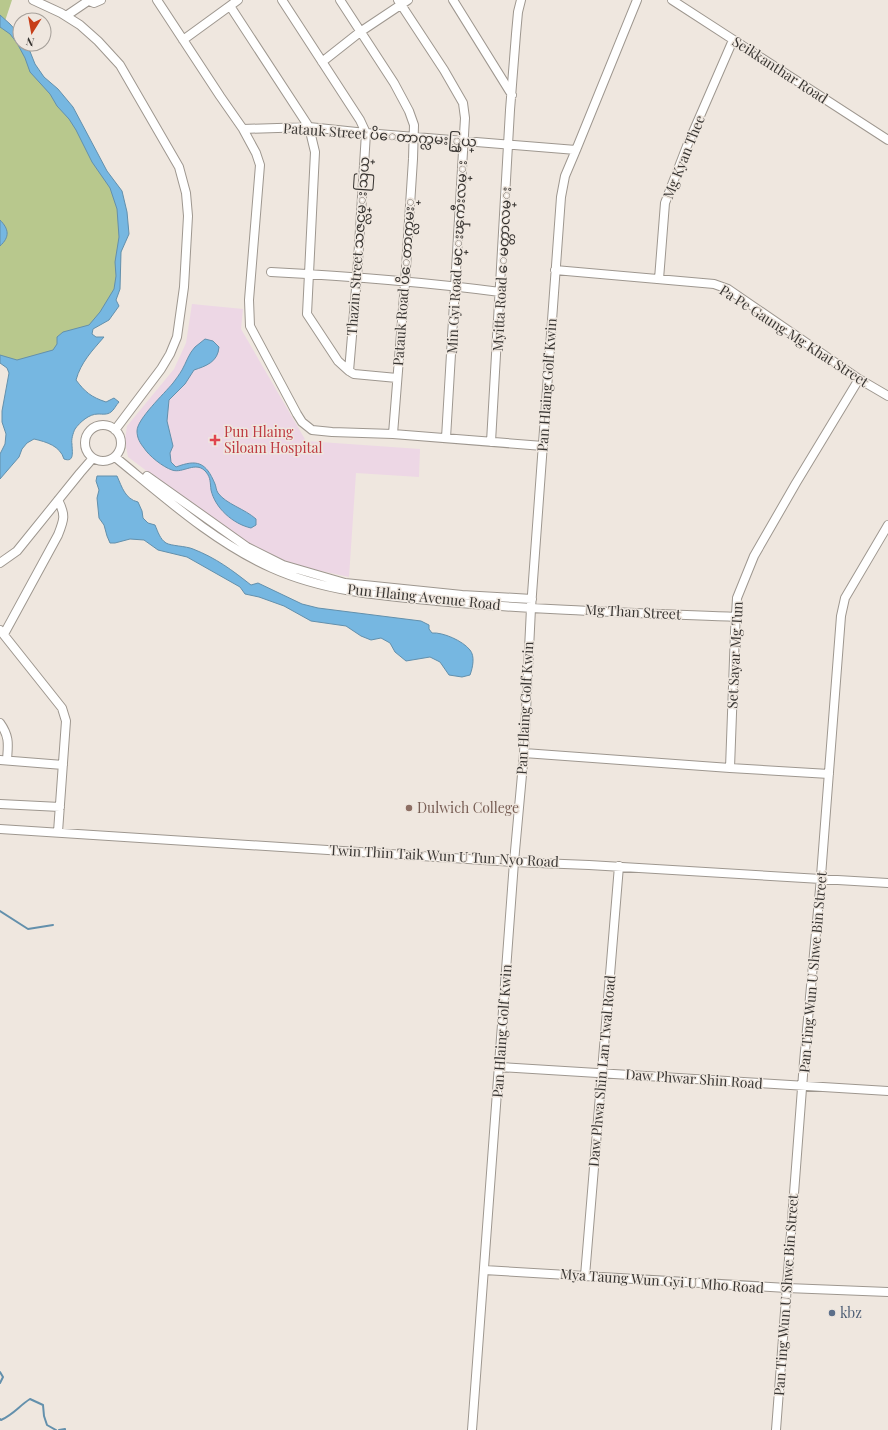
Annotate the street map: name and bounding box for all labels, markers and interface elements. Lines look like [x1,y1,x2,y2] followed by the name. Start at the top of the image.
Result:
[12,12,52,52] north arrow
[729,32,832,108] street label: Seikkanthar Road
[25,34,35,50] text: N
[658,112,709,201] street label: Mg Kyan Thee
[282,118,478,154] street label: Patauk Street ပိေတာက္လမး္သြယ္
[342,156,376,336] street label: Thazin Street သဇင္လမ္းသြယ္
[442,160,474,354] street label: Min Gyi Road မင္းၾကီးလမ္း
[488,186,518,352] street label: Myitta Road ေမတ္တာလမ္း
[388,197,422,367] street label: Patauk Road ပိေတာက္လမး္
[716,280,873,392] street label: Pa Pe Gaung Mg Khat Street
[532,317,561,452] street label: Pan Hlaing Golf Kwin
[224,422,323,457] place label: Pun Hlaing Siloam Hospital
[209,434,221,446] marker: Pun Hlaing Siloam Hospital
[346,579,502,614] street label: Pun Hlaing Avenue Road
[585,600,682,624] street label: Mg Than Street
[722,600,747,709] street label: Set Sayar Mg Tun
[512,640,538,775] street label: Pan Hlaing Golf Kwin
[417,798,519,817] place label: Dulwich College
[404,803,414,813] marker: Dulwich College
[329,840,559,871] street label: Twin Thin Taik Wun U Tun Nyo Road
[794,869,831,1074] street label: Pan Ting Wun U Shwe Bin Street
[487,963,516,1098] street label: Pan Hlaing Golf Kwin
[584,974,619,1168] street label: Daw Phwa Shin Lan Twal Road
[625,1064,763,1093] street label: Daw Phwar Shin Road
[769,1192,802,1397] street label: Pan Ting Wun U Shwe Bin Street
[560,1264,765,1297] street label: Mya Taung Wun Gyi U Mho Road
[840,1303,862,1322] place label: kbz
[827,1308,837,1318] marker: kbz

